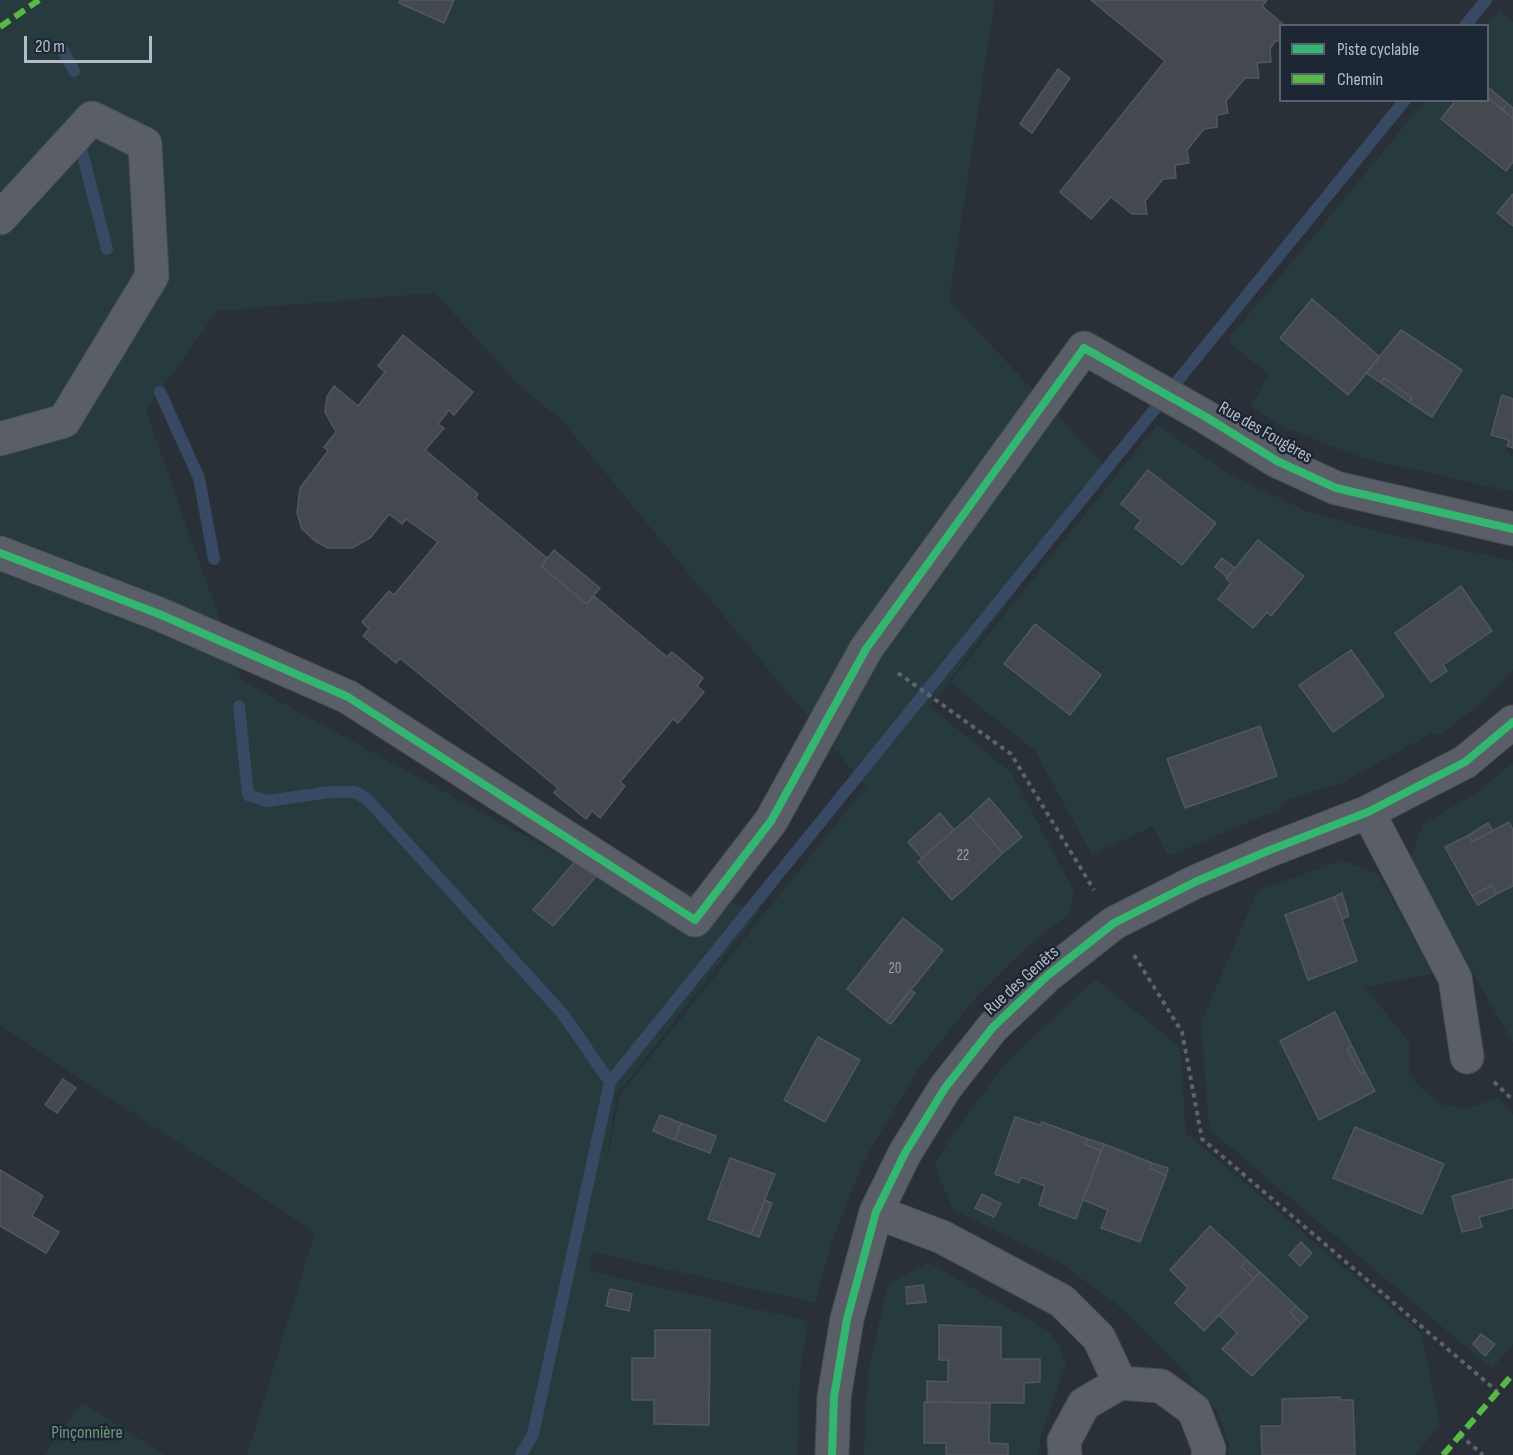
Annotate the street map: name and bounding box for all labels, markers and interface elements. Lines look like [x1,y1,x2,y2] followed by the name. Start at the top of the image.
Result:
[27,24,154,62] scale bar
[1279,24,1489,102] legend
[35,36,65,57] text: 20 m
[1337,39,1419,60] text: Piste cyclable
[1337,69,1383,90] text: Chemin
[1214,398,1316,468] street label: Rue des Fougères
[957,847,969,865] house number: 22
[980,942,1064,1020] street label: Rue des Genêts
[889,960,901,978] house number: 20
[51,1422,123,1444] park label: Pinçonnière

